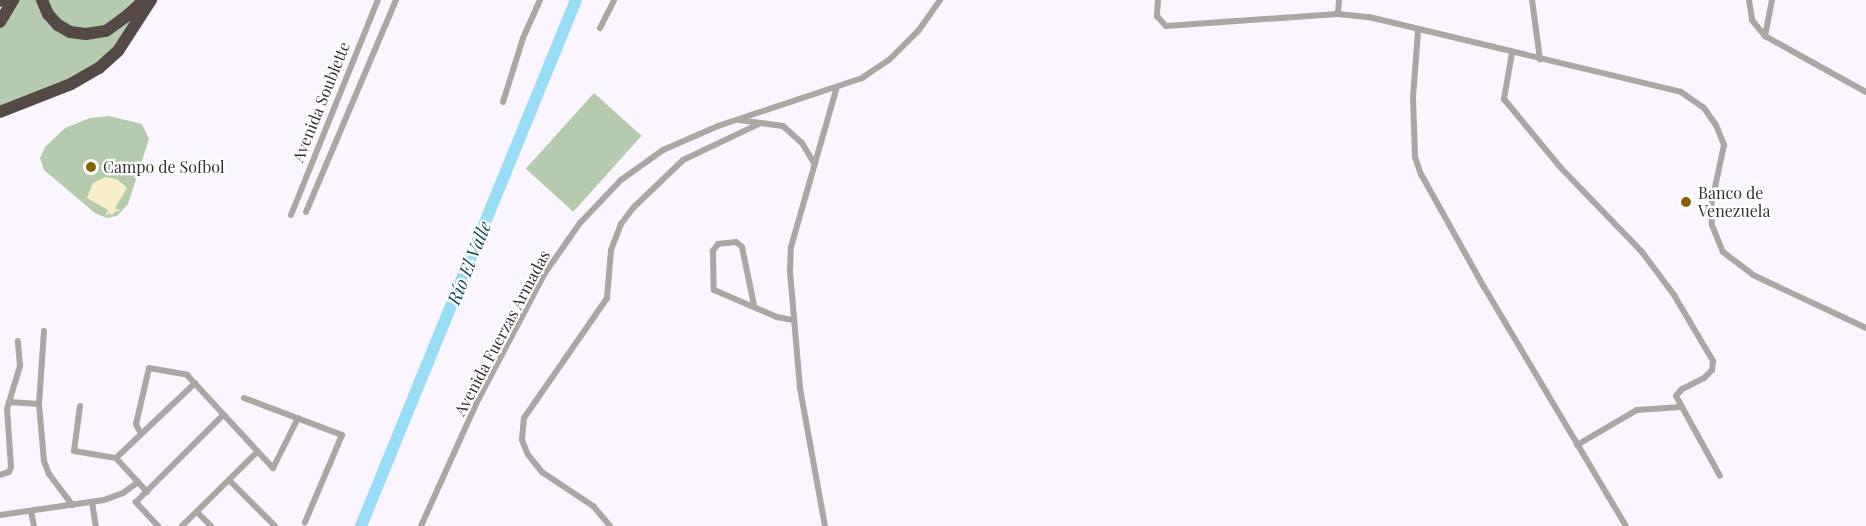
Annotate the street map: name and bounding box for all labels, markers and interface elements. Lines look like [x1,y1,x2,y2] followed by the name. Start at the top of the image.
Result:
[288,39,354,165] street label: Avenida Soublette
[103,157,225,177] place label: Campo de Sofbol
[84,160,98,174] marker: Campo de Sofbol
[1698,183,1770,221] place label: Banco de Venezuela
[1679,195,1693,209] marker: Banco de Venezuela
[442,218,496,308] water label: Río El Valle
[450,247,554,419] street label: Avenida Fuerzas Armadas

